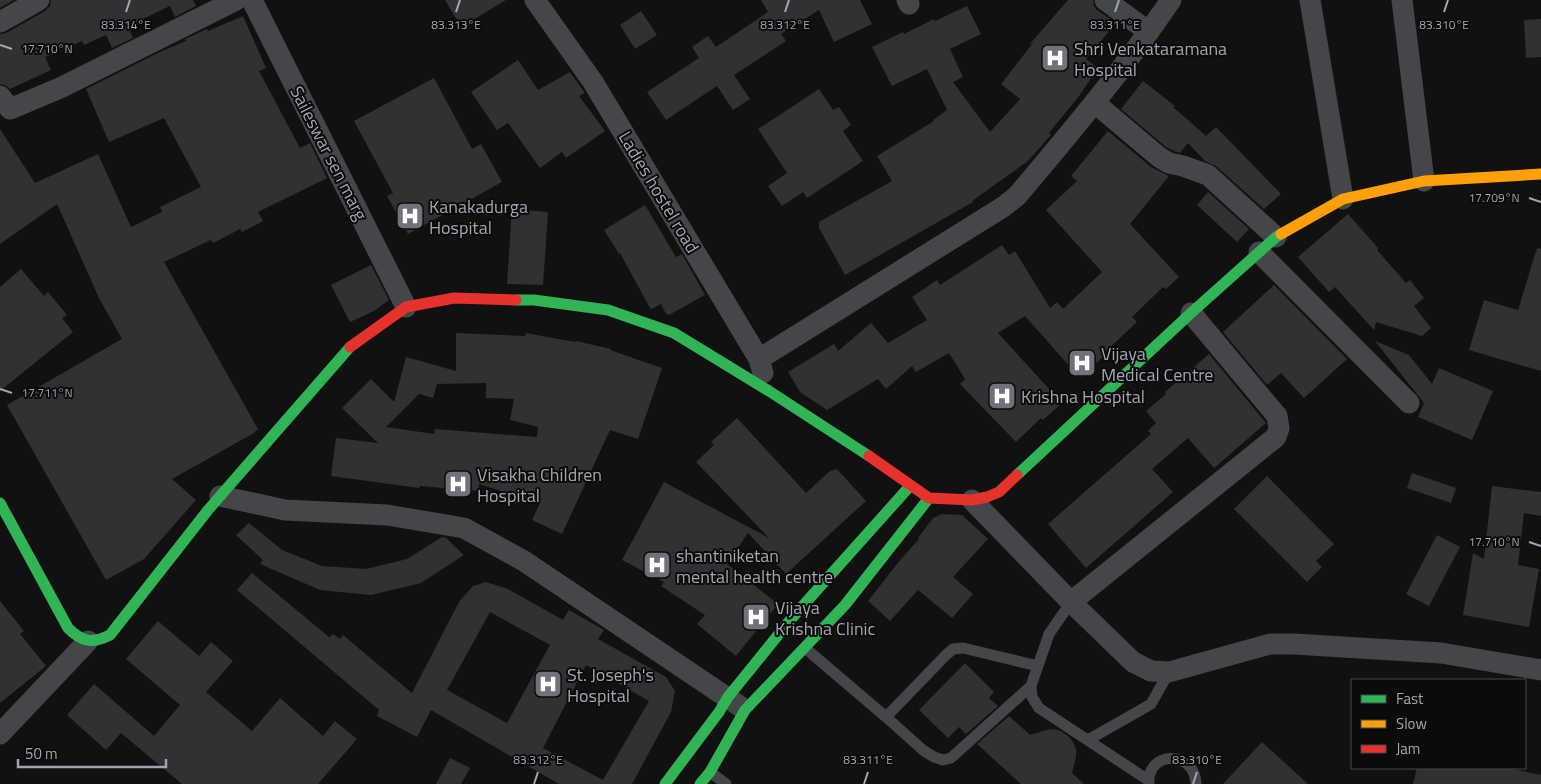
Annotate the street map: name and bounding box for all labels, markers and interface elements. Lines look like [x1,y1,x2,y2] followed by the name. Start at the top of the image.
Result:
[101,15,151,34] text: 83.314°E
[431,15,481,34] text: 83.313°E
[760,15,810,34] text: 83.312°E
[1090,15,1140,34] text: 83.311°E
[1419,15,1469,34] text: 83.310°E
[1074,35,1227,83] place label: Shri Venkataramana Hospital
[21,39,73,58] text: 17.710°N
[1040,43,1070,73] hospital icon: Shri Venkataramana Hospital
[283,81,375,225] street label: Saileswar sen marg
[612,126,706,258] street label: Ladies hostel road
[1468,188,1520,207] text: 17.709°N
[429,193,528,241] place label: Kanakadurga Hospital
[395,201,425,231] hospital icon: Kanakadurga Hospital
[1101,340,1213,388] place label: Vijaya Medical Centre
[1067,348,1097,378] hospital icon: Vijaya Medical Centre
[987,381,1017,411] hospital icon: Krishna Hospital
[21,383,73,402] text: 17.711°N
[1021,383,1145,410] place label: Krishna Hospital
[477,461,602,509] place label: Visakha Children Hospital
[443,469,473,499] hospital icon: Visakha Children Hospital
[1468,532,1520,551] text: 17.710°N
[676,542,833,590] place label: shantiniketan mental health centre
[642,550,672,580] hospital icon: shantiniketan mental health centre
[775,594,876,642] place label: Vijaya Krishna Clinic
[741,602,771,632] hospital icon: Vijaya Krishna Clinic
[567,661,654,709] place label: St. Joseph's Hospital
[533,669,563,699] hospital icon: St. Joseph's Hospital
[1351,679,1526,769] legend
[1396,687,1424,710] text: Fast
[1396,712,1427,735] text: Slow
[18,736,165,768] scale bar
[1396,737,1420,760] text: Jam
[25,742,58,765] text: 50 m
[513,750,563,769] text: 83.312°E
[843,750,893,769] text: 83.311°E
[1172,750,1222,769] text: 83.310°E

